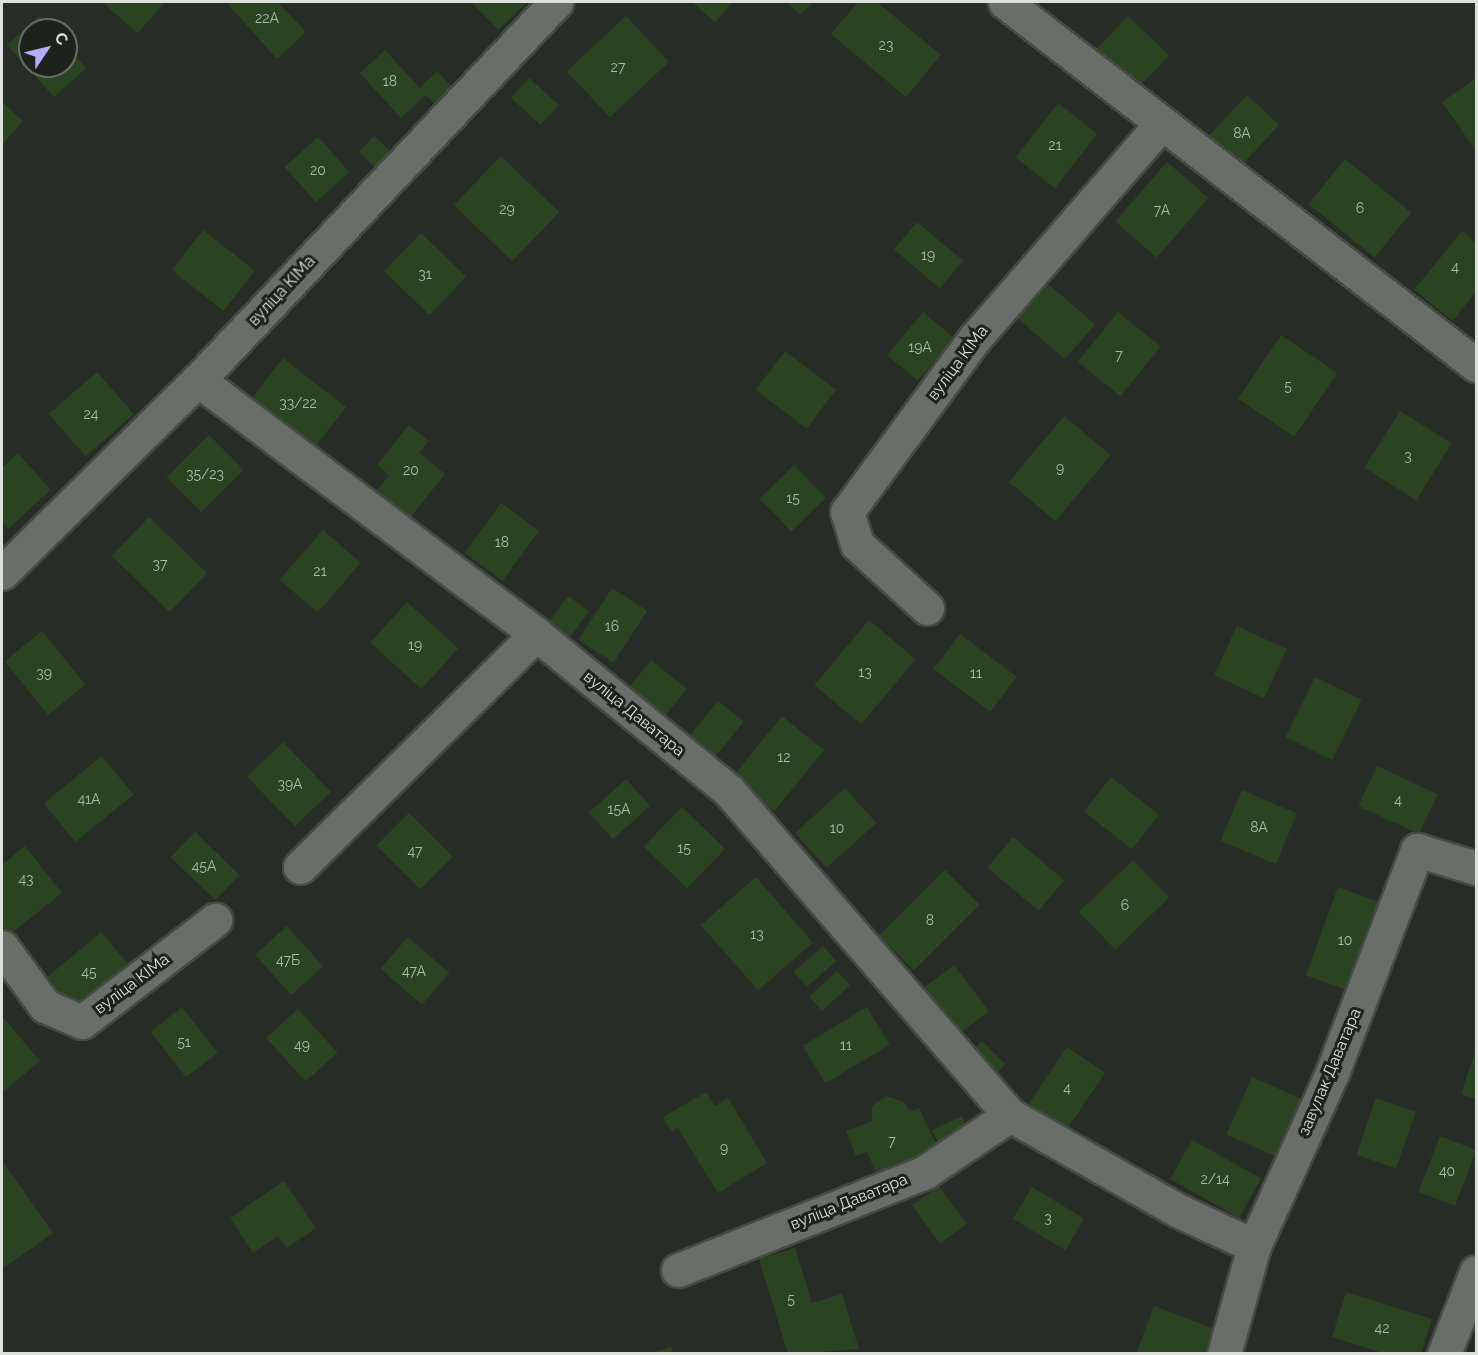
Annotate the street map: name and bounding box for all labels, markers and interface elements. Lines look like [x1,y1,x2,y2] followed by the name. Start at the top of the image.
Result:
[255,10,279,26] house number: 22А
[18,18,78,78] north arrow
[51,29,72,48] text: С
[879,37,893,53] house number: 23
[611,59,625,75] house number: 27
[383,73,397,89] house number: 18
[1233,125,1251,141] house number: 8А
[1048,137,1062,153] house number: 21
[310,162,326,178] house number: 20
[1356,200,1364,216] house number: 6
[499,201,515,217] house number: 29
[1154,202,1170,218] house number: 7А
[921,247,935,263] house number: 19
[245,252,319,330] street label: вуліца КІМа
[1451,259,1459,275] house number: 4
[418,266,432,282] house number: 31
[924,322,992,404] street label: вуліца КІМа
[908,339,932,355] house number: 19А
[1115,347,1123,363] house number: 7
[1284,378,1292,394] house number: 5
[279,395,317,411] house number: 33/22
[84,406,98,422] house number: 24
[1404,448,1412,464] house number: 3
[1056,460,1064,476] house number: 9
[403,462,419,478] house number: 20
[186,466,224,482] house number: 35/23
[786,490,800,506] house number: 15
[495,534,509,550] house number: 18
[153,556,167,572] house number: 37
[313,563,327,579] house number: 21
[605,618,619,634] house number: 16
[408,637,422,653] house number: 19
[858,664,872,680] house number: 13
[36,665,52,681] house number: 39
[970,665,982,681] house number: 11
[580,667,688,761] street label: вуліца Даватара
[777,749,791,765] house number: 12
[277,776,303,792] house number: 39А
[77,791,101,807] house number: 41А
[1394,792,1402,808] house number: 4
[607,801,631,817] house number: 15А
[1250,819,1268,835] house number: 8А
[830,820,844,836] house number: 10
[677,840,691,856] house number: 15
[407,843,423,859] house number: 47
[192,858,216,874] house number: 45А
[18,871,34,887] house number: 43
[1121,897,1129,913] house number: 6
[926,912,934,928] house number: 8
[750,926,764,942] house number: 13
[1338,932,1352,948] house number: 10
[91,950,173,1018] street label: вуліца КІМа
[276,952,300,968] house number: 47Б
[402,963,426,979] house number: 47А
[81,964,97,980] house number: 45
[1295,1006,1365,1138] street label: завулак Даватара
[177,1034,191,1050] house number: 51
[294,1037,310,1053] house number: 49
[840,1037,852,1053] house number: 11
[1063,1080,1071,1096] house number: 4
[888,1133,896,1149] house number: 7
[720,1140,728,1156] house number: 9
[1439,1163,1455,1179] house number: 40
[788,1170,910,1234] street label: вуліца Даватара
[1200,1171,1230,1187] house number: 2/14
[1044,1210,1052,1226] house number: 3
[787,1291,795,1307] house number: 5
[1375,1320,1389,1336] house number: 42

